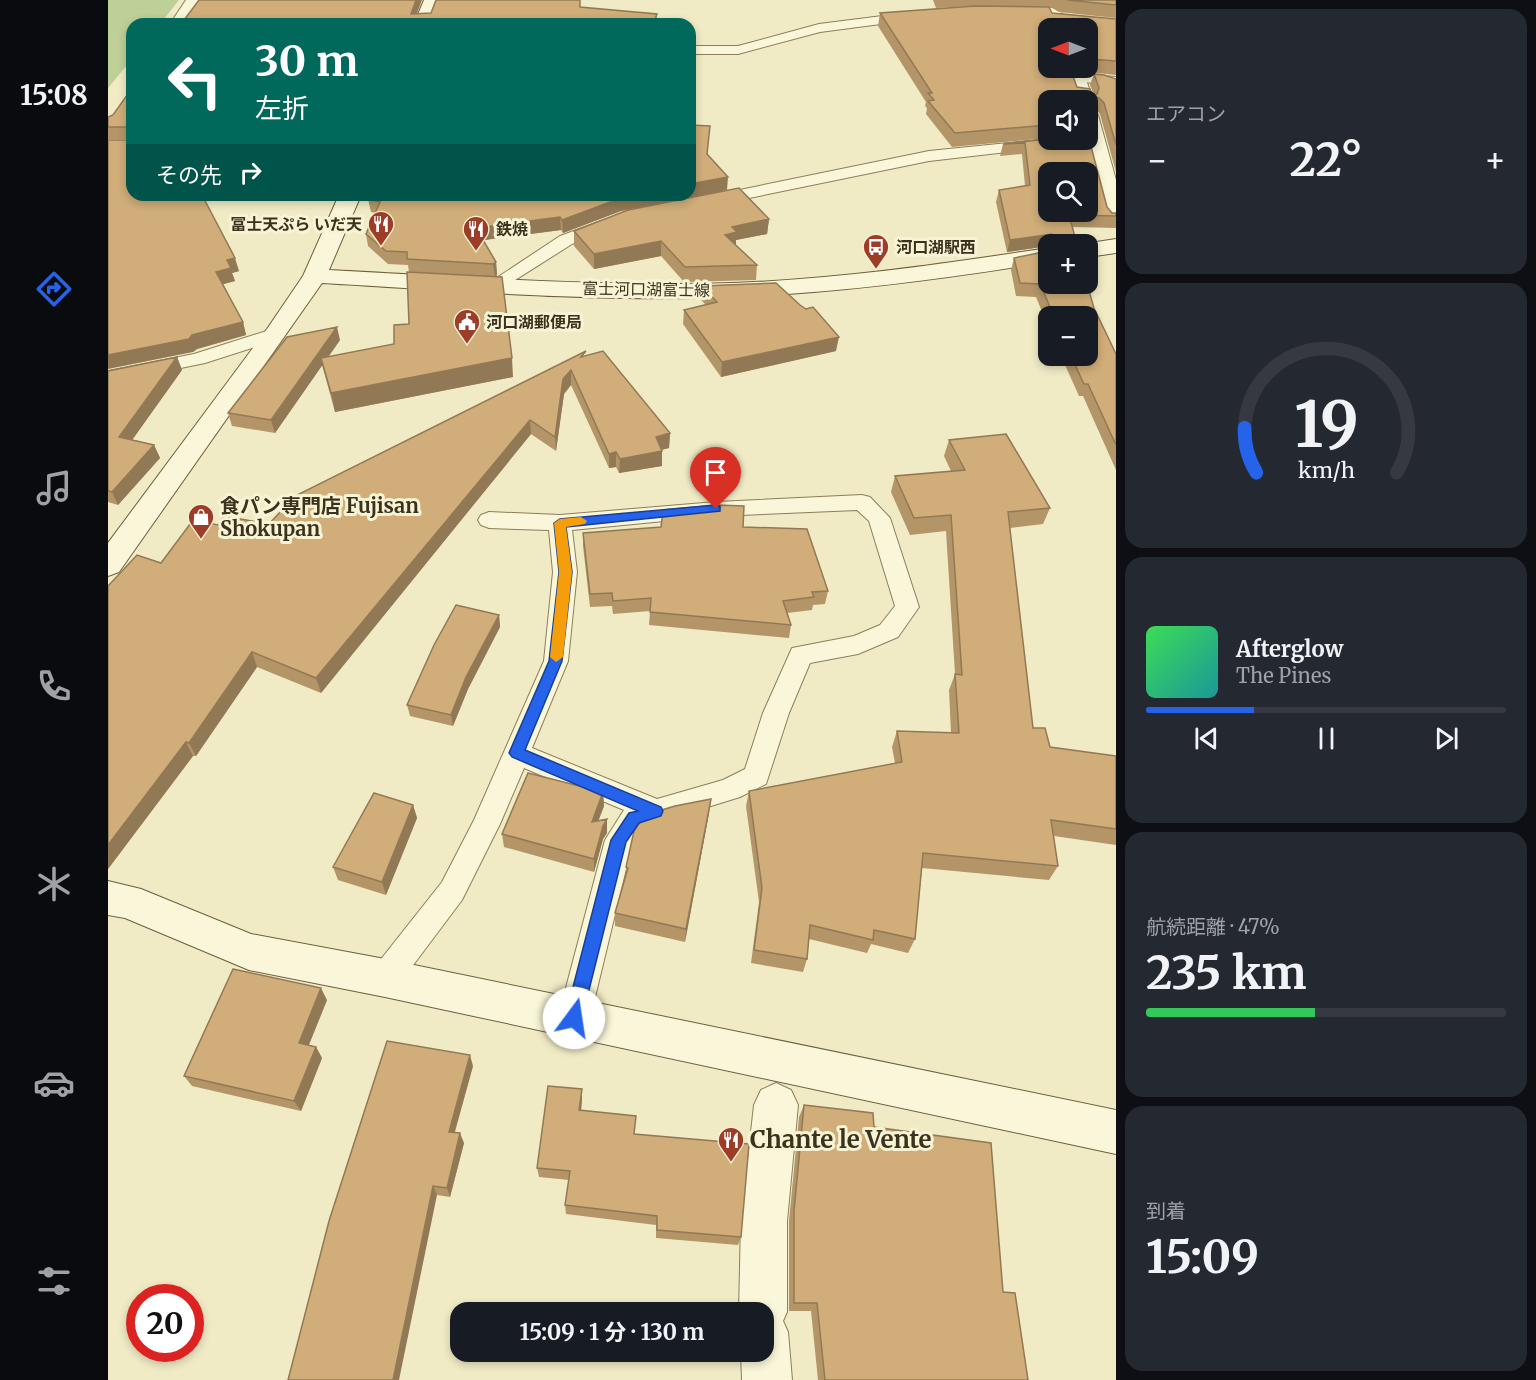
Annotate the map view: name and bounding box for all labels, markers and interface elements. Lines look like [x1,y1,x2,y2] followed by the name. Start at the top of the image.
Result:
[1038,18,1098,78] north arrow
[1038,18,1098,366] map controls
[255,35,359,87] text: 30 m
[156,42,234,120] icon: left
[20,78,88,112] text: 15:08
[1038,90,1098,150] button: sound
[255,91,309,125] text: 左折
[1146,101,1226,126] text: エアコン
[1290,132,1362,188] text: 22°
[1146,140,1168,181] text: −
[1484,140,1506,181] text: +
[234,156,267,189] icon: right
[156,161,222,189] text: その先
[1038,162,1098,222] button: search
[366,209,396,247] restaurant icon: 冨士天ぷら いだ天
[230,214,362,234] place label: 冨士天ぷら いだ天
[461,214,491,252] restaurant icon: 鉄焼
[496,219,528,239] place label: 鉄焼
[861,232,891,270] bus stop icon: 河口湖駅西
[1038,234,1098,294] button: +
[896,237,976,257] place label: 河口湖駅西
[33,268,75,310] icon: directions
[582,278,710,300] street label: 富士河口湖富士線
[1038,306,1098,366] button: −
[452,307,482,345] public building icon: 河口湖郵便局
[486,312,582,332] place label: 河口湖郵便局
[1294,386,1358,464] text: 19
[690,447,741,509] pin
[699,456,732,489] icon: arrive
[1298,457,1354,484] text: km/h
[33,467,75,509] icon: music
[220,493,419,541] place label: 食パン専門店 Fujisan Shokupan
[186,502,216,540] shop icon: 食パン専門店 Fujisan Shokupan
[1236,635,1343,663] text: Afterglow
[1236,663,1331,688] text: The Pines
[33,665,75,707] icon: phone
[1190,722,1223,755] icon: previous
[1310,722,1343,755] icon: pause
[1430,722,1463,755] icon: next
[33,863,75,905] icon: climate
[1146,914,1280,939] text: 航続距離 · 47%
[1146,945,1307,1001] text: 235 km
[542,986,606,1050] position arrow
[33,1062,75,1104] icon: car
[750,1124,932,1155] place label: Chante le Vente
[716,1125,746,1163] restaurant icon: Chante le Vente
[1146,1198,1186,1223] text: 到着
[1146,1229,1259,1285] text: 15:09
[33,1260,75,1302] icon: filters
[126,1284,204,1362] speed limit sign: 20
[520,1318,704,1346] text: 15:09 · 1 分 · 130 m

